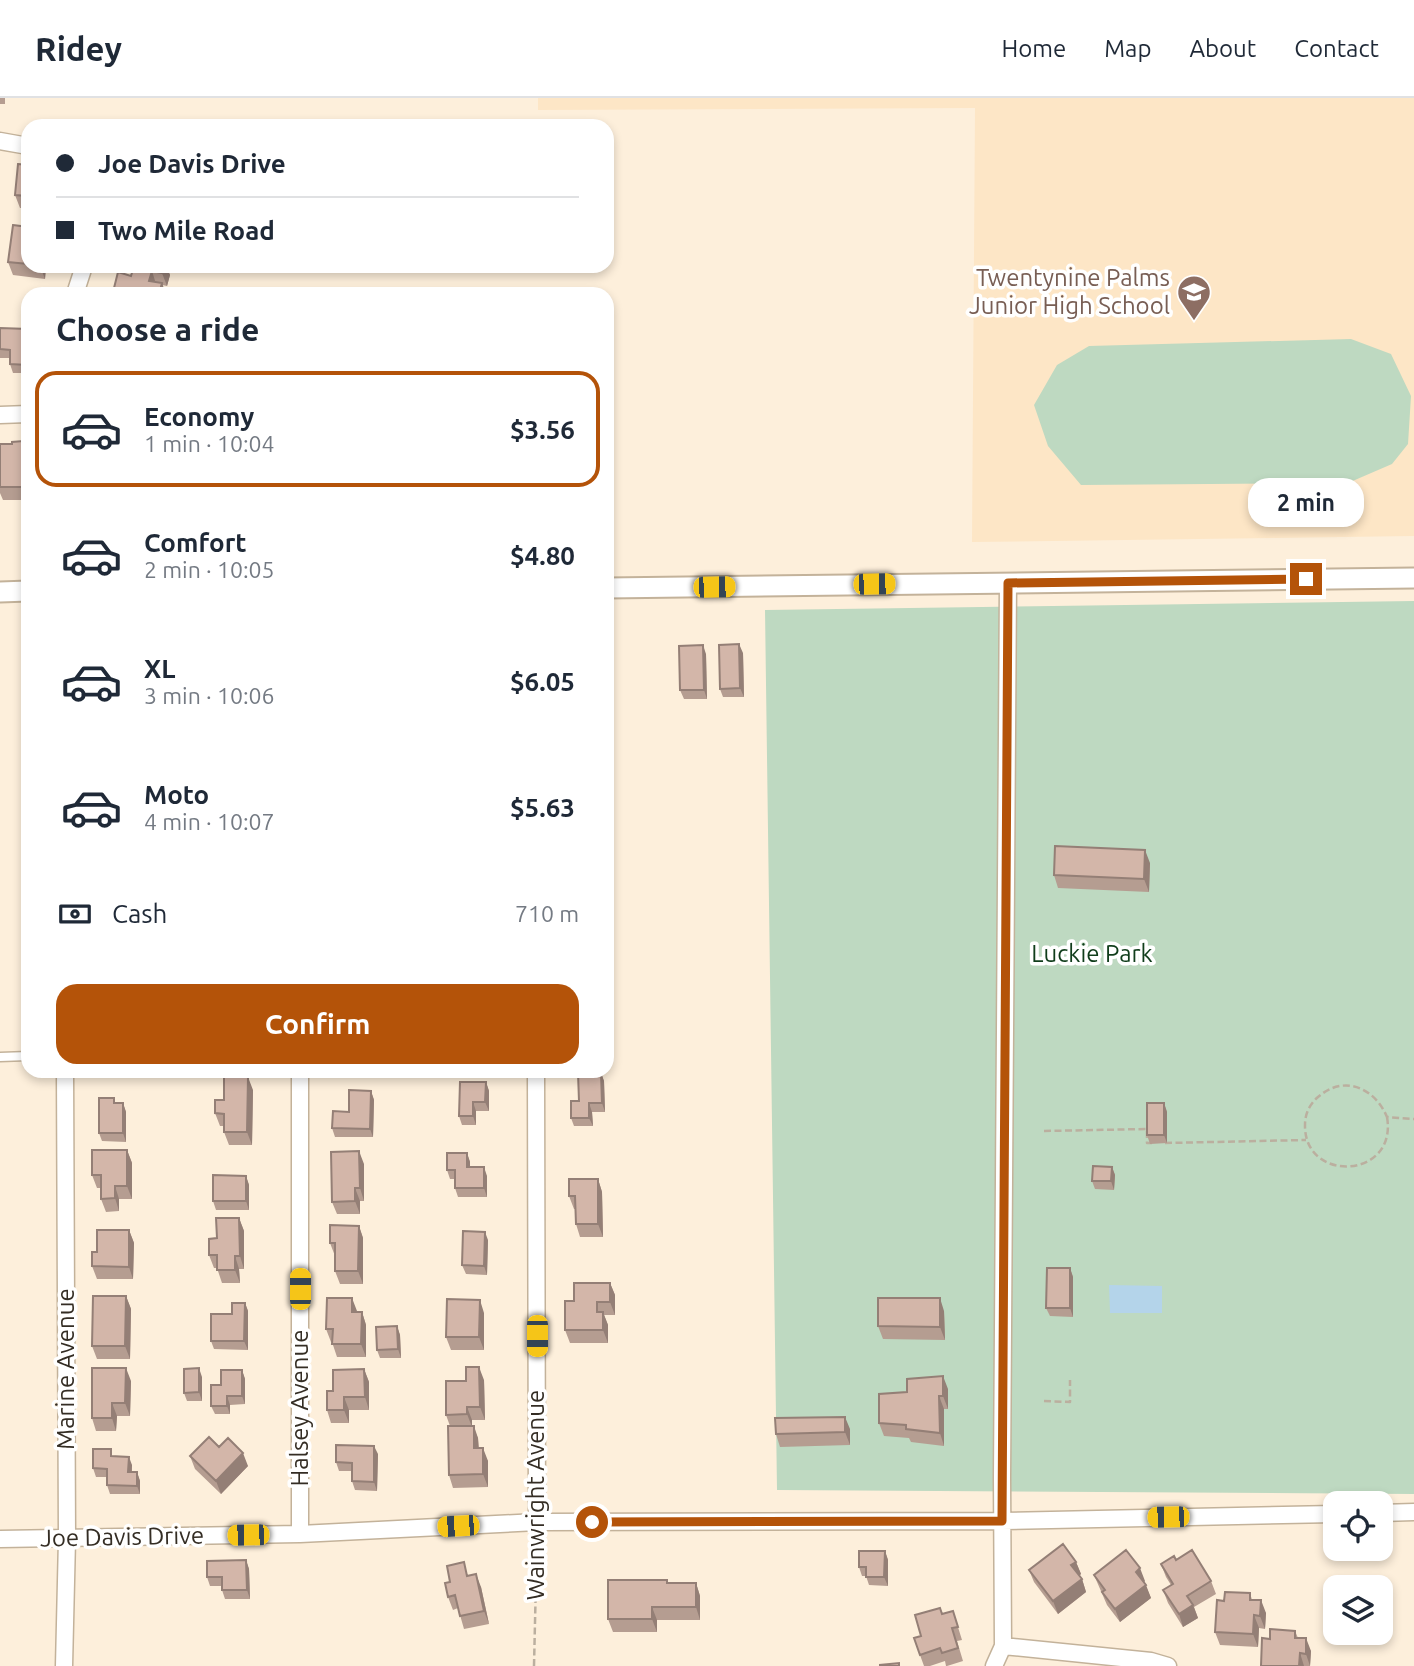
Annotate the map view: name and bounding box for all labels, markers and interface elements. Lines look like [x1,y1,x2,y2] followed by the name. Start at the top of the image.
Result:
[35,30,122,67] text: Ridey
[1001,35,1066,62] text: Home
[1104,35,1151,62] text: Map
[1189,35,1256,62] text: About
[1294,35,1379,62] text: Contact
[98,149,286,178] text: Joe Davis Drive
[98,216,275,245] text: Two Mile Road
[969,264,1170,319] place label: Twentynine Palms Junior High School
[1175,273,1213,322] school or university icon: Twentynine Palms Junior High School
[56,311,259,347] text: Choose a ride
[60,398,123,461] icon: car
[144,402,254,431] text: Economy
[510,415,575,444] text: $3.56
[144,431,275,456] text: 1 min · 10:04
[1248,477,1364,526] callout: 2 min
[1277,490,1335,515] text: 2 min
[60,524,123,587] icon: car
[144,528,247,557] text: Comfort
[510,541,575,570] text: $4.80
[144,557,275,582] text: 2 min · 10:05
[1290,563,1322,595] route end
[853,573,896,595] car
[693,576,736,598] car
[60,650,123,713] icon: car
[144,654,175,683] text: XL
[510,667,575,696] text: $6.05
[144,683,275,708] text: 3 min · 10:06
[60,776,123,839] icon: car
[144,780,209,809] text: Moto
[510,793,575,822] text: $5.63
[144,809,275,834] text: 4 min · 10:07
[56,895,94,933] icon: cash
[112,899,167,928] text: Cash
[515,901,579,926] text: 710 m
[1031,940,1153,967] park label: Luckie Park
[56,984,579,1064] button: Confirm
[290,1268,311,1310] car
[52,1288,79,1450] street label: Marine Avenue
[527,1315,548,1357] car
[286,1330,313,1486] street label: Halsey Avenue
[522,1390,549,1600] street label: Wainwright Avenue
[1323,1491,1393,1645] map controls
[1323,1491,1393,1561] button: locate
[576,1506,608,1538] route start
[1147,1506,1190,1528] car
[437,1514,480,1538] car
[40,1522,204,1551] street label: Joe Davis Drive
[227,1524,270,1546] car
[1323,1575,1393,1645] button: layers

